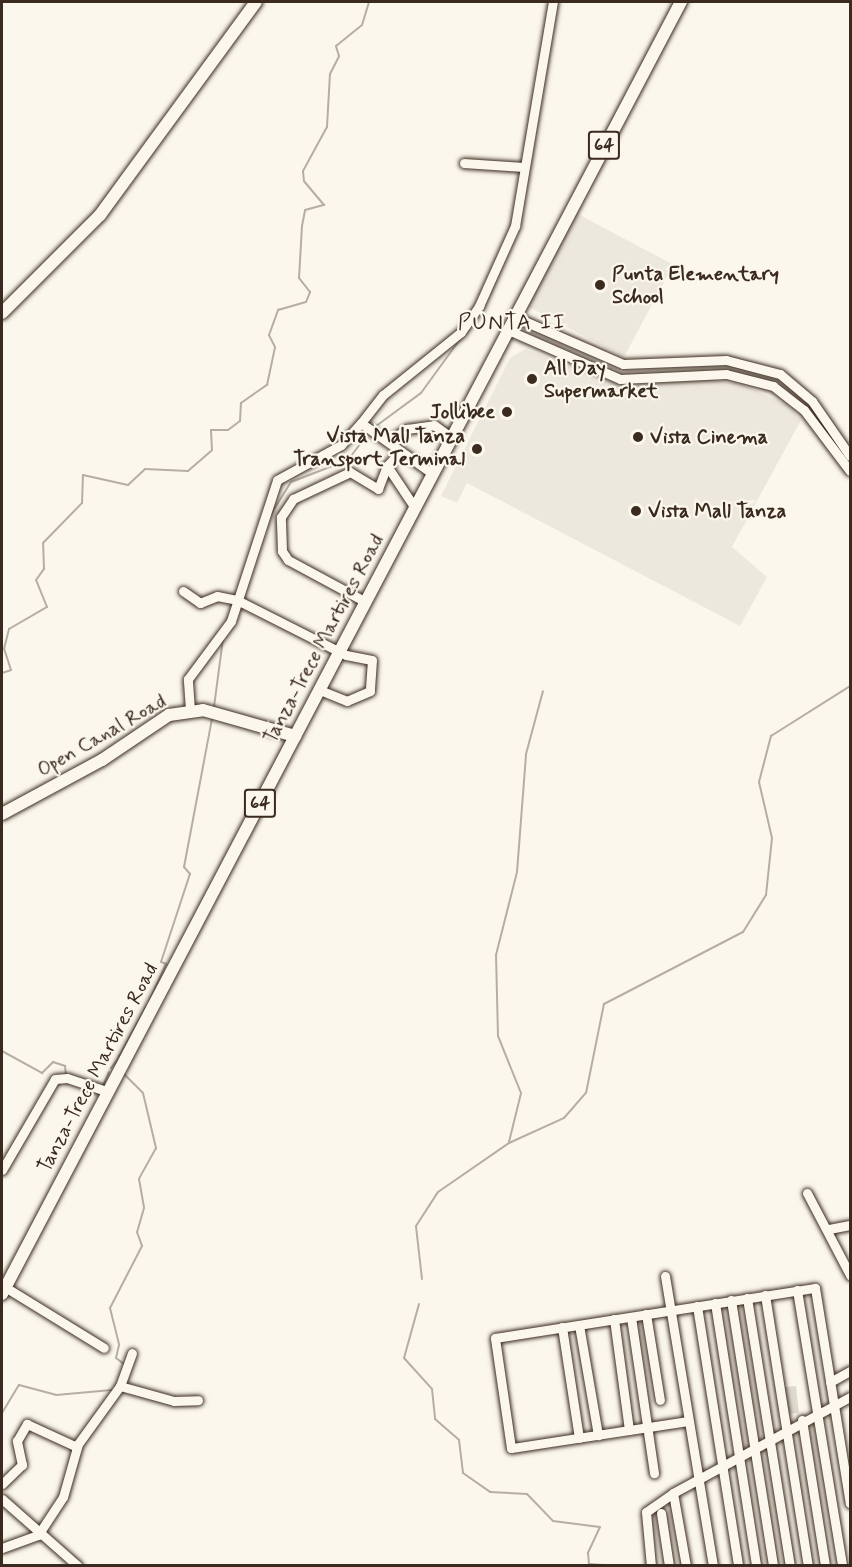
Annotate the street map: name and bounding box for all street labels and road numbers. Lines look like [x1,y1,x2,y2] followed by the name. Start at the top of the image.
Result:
[588,130,620,160] road number: 64
[260,532,388,746] street label: Tanza-Trece Martires Road
[35,690,169,782] street label: Open Canal Road
[244,788,276,818] road number: 64
[34,961,162,1175] street label: Tanza-Trece Martires Road

